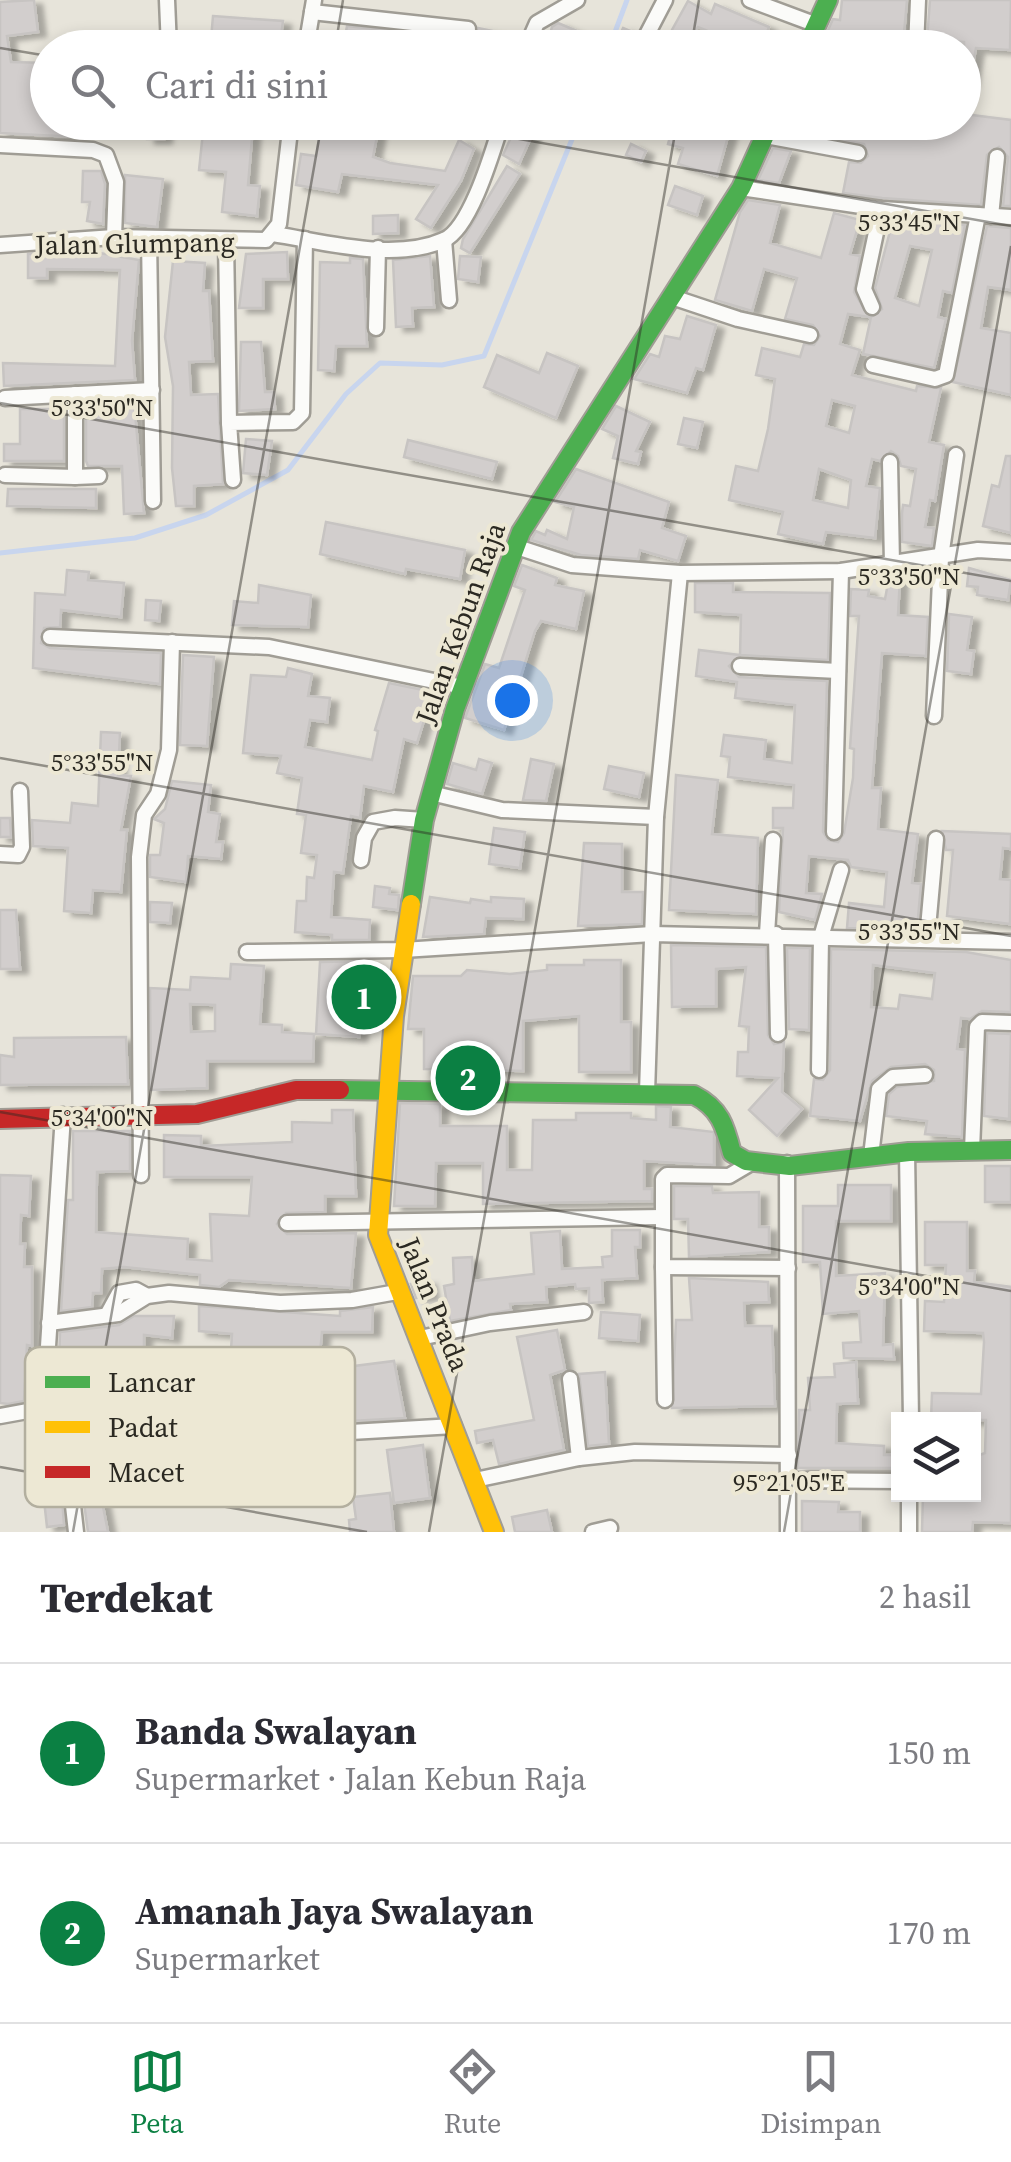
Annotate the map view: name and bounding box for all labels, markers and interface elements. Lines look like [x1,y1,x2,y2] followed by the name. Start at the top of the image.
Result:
[30,30,981,140] search box
[65,58,120,113] icon: search
[145,59,328,111] text: Cari di sini
[858,205,960,239] text: 5°33'45"N
[34,222,235,264] street label: Jalan Glumpang
[51,390,153,424] text: 5°33'50"N
[406,516,514,730] street label: Jalan Kebun Raja
[858,559,960,593] text: 5°33'50"N
[487,675,538,726] your location
[51,745,153,779] text: 5°33'55"N
[858,914,960,948] text: 5°33'55"N
[332,960,396,1034] pin: 1
[436,1040,500,1116] pin: 2
[51,1100,153,1134] text: 5°34'00"N
[391,1230,479,1377] street label: Jalan Prada
[858,1269,960,1303] text: 5°34'00"N
[25,1347,355,1507] legend
[108,1363,196,1401] text: Lancar
[108,1408,179,1446] text: Padat
[891,1412,981,1502] map controls
[891,1412,981,1502] button: layers
[108,1453,185,1491] text: Macet
[733,1465,845,1499] text: 95°21'05"E
[40,1568,213,1626] text: Terdekat
[879,1575,971,1619] text: 2 hasil
[135,1705,417,1757] text: Banda Swalayan
[64,1731,81,1775] text: 1
[887,1731,971,1775] text: 150 m
[135,1757,586,1801] text: Supermarket · Jalan Kebun Raja
[135,1885,534,1937] text: Amanah Jaya Swalayan
[64,1911,81,1955] text: 2
[887,1911,971,1955] text: 170 m
[135,1937,320,1981] text: Supermarket
[130,2044,185,2142] tab: Peta
[444,2044,501,2142] tab: Rute
[760,2044,881,2142] tab: Disimpan

